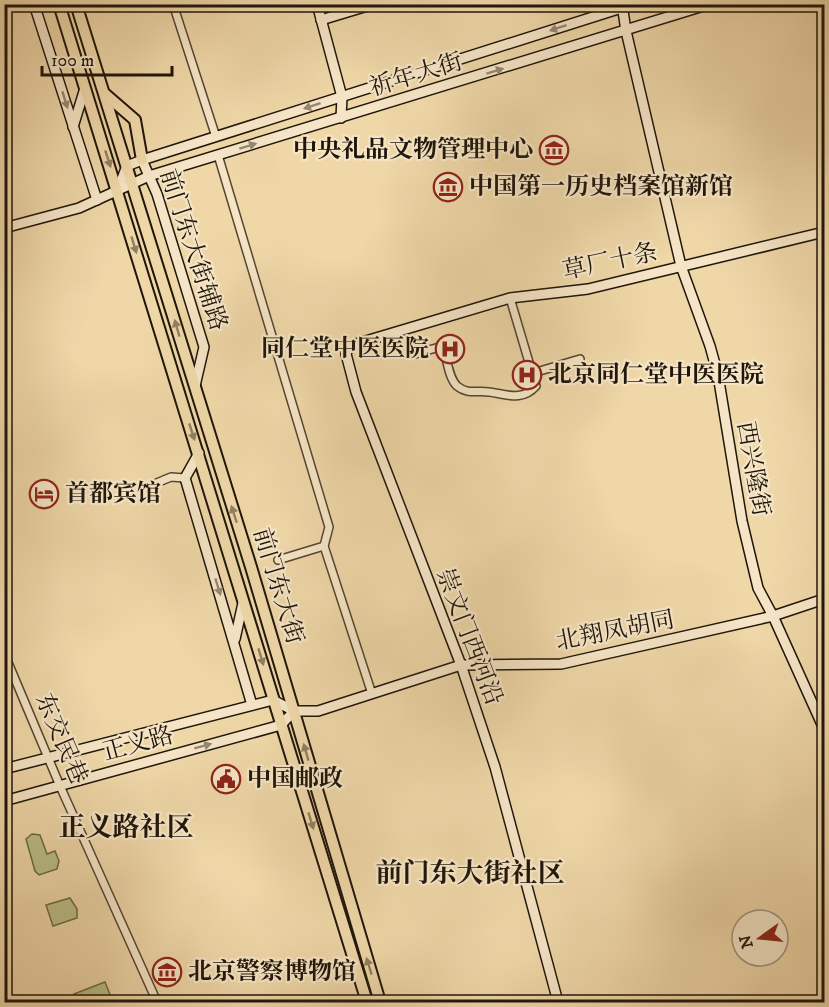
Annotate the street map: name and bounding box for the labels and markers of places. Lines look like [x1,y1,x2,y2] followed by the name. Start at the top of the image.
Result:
[538,134,570,166] museum icon: 中央礼品文物管理中心
[293,135,533,165] place label: 中央礼品文物管理中心
[432,171,464,203] museum icon: 中国第一历史档案馆新馆
[469,172,733,202] place label: 中国第一历史档案馆新馆
[434,333,466,365] hospital icon: 同仁堂中医医院
[261,334,429,364] place label: 同仁堂中医医院
[511,359,543,391] hospital icon: 北京同仁堂中医医院
[548,360,764,390] place label: 北京同仁堂中医医院
[28,478,60,510] hotel icon: 首都宾馆
[65,479,161,509] place label: 首都宾馆
[210,763,242,795] public building icon: 中国邮政
[247,764,343,794] place label: 中国邮政
[151,956,183,988] museum icon: 北京警察博物馆
[188,957,356,987] place label: 北京警察博物馆

